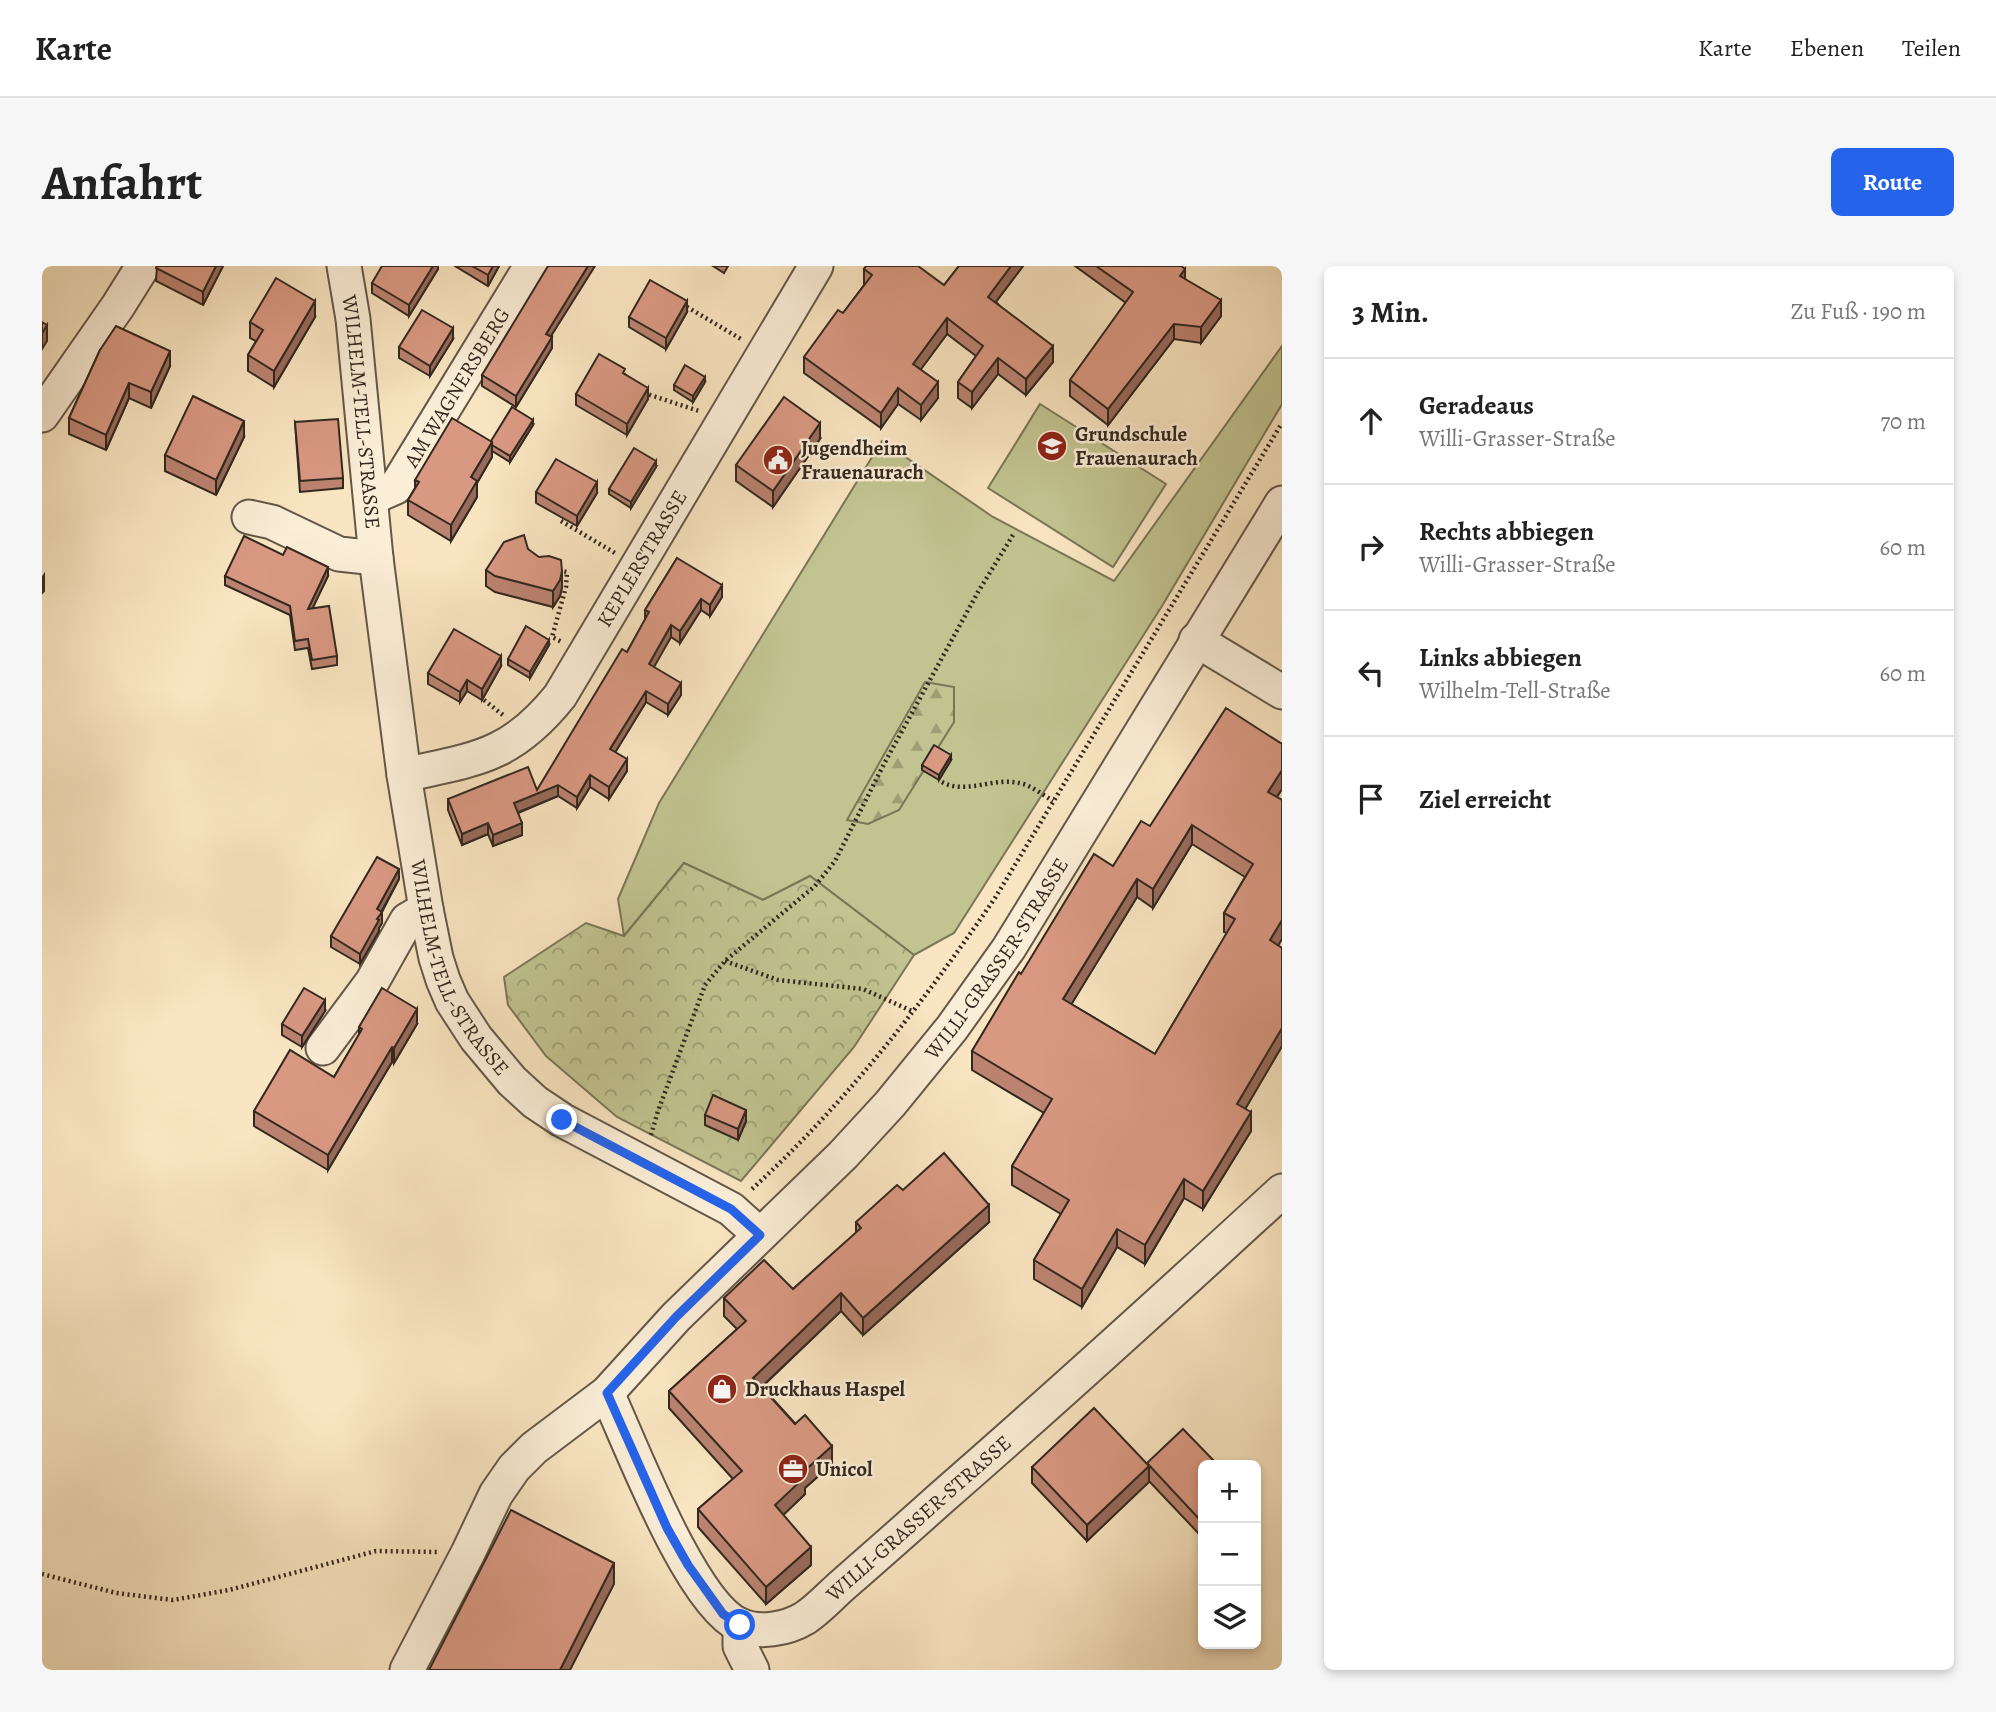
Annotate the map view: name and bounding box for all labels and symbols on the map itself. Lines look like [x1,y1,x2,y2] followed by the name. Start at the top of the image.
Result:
[335,292,387,530] street label: WILHELM-TELL-STRASSE
[397,302,516,473] street label: AM WAGNERSBERG
[1075,420,1198,472] place label: Grundschule Frauenaurach
[1035,429,1069,463] school or university icon: Grundschule Frauenaurach
[801,434,924,486] place label: Jugendheim Frauenaurach
[761,443,795,477] public building icon: Jugendheim Frauenaurach
[590,485,694,632] street label: KEPLERSTRASSE
[918,852,1075,1066] street label: WILLI-GRASSER-STRASSE
[404,856,516,1082] street label: WILHELM-TELL-STRASSE
[546,1104,577,1135] route end
[705,1372,739,1406] shop icon: Druckhaus Haspel
[745,1375,906,1403] place label: Druckhaus Haspel
[819,1429,1017,1608] street label: WILLI-GRASSER-STRASSE
[776,1452,810,1486] office icon: Unicol
[816,1455,873,1483] place label: Unicol
[724,1609,755,1640] route start

